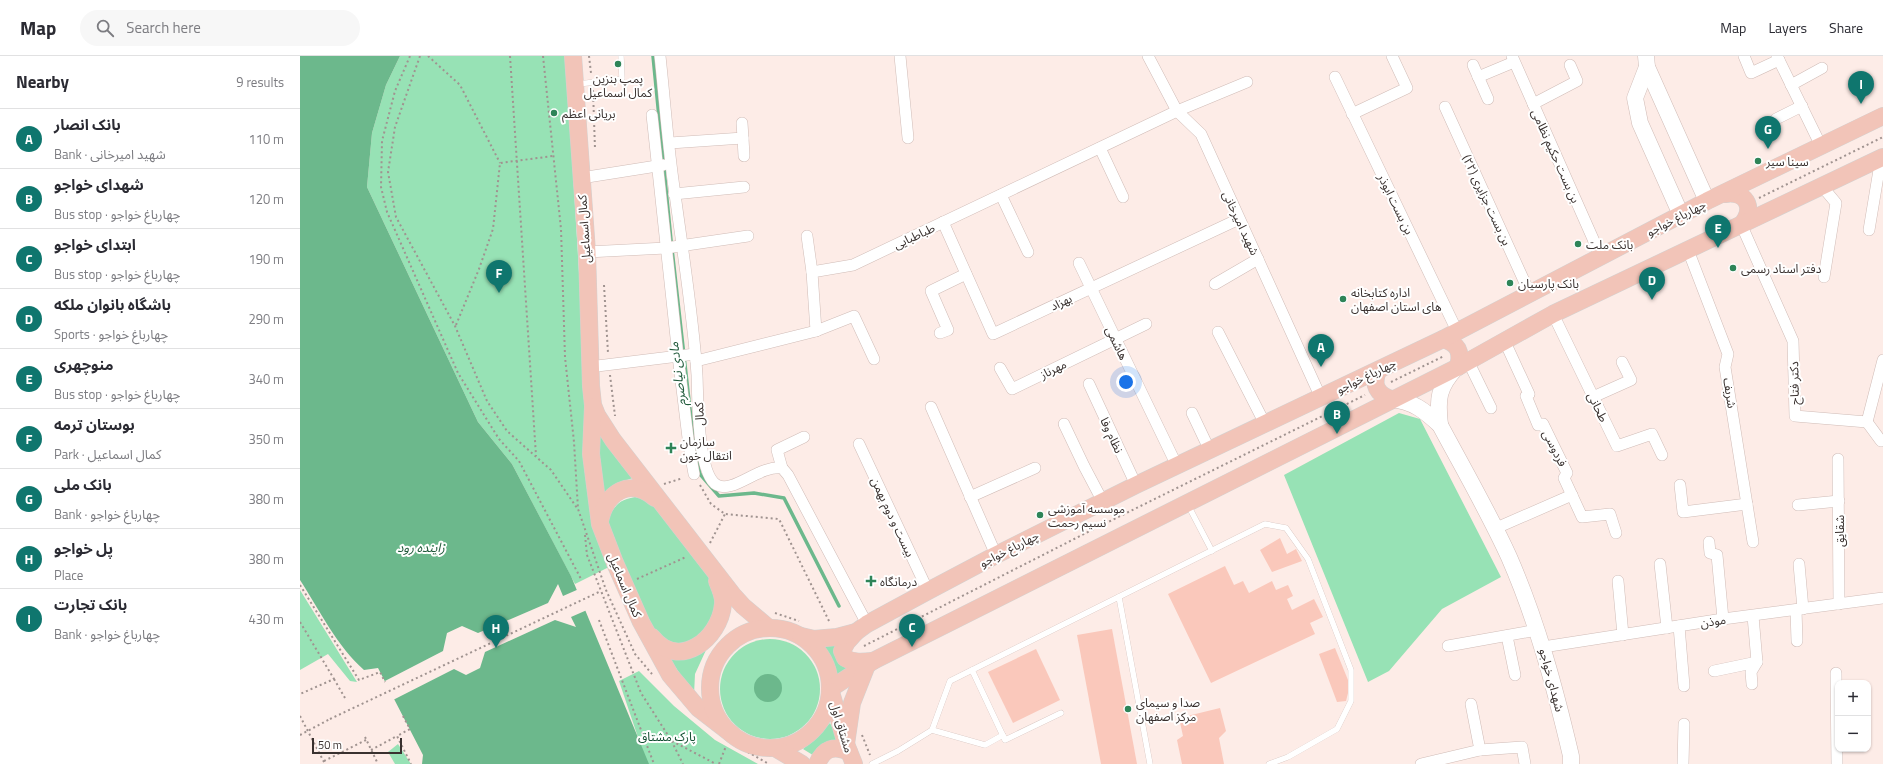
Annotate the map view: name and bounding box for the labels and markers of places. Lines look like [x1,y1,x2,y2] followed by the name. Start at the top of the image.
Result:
[613,59,623,69] marker: پمپ بنزین کمال اسماعیل
[584,69,653,102] place label: پمپ بنزین کمال اسماعیل
[1848,71,1874,104] pin: I
[562,104,616,123] place label: بریانی اعظم
[549,108,559,118] marker: بریانی اعظم
[1755,116,1781,149] pin: G
[1765,152,1809,171] place label: سینا سیر
[1753,156,1763,166] marker: سینا سیر
[1705,215,1731,248] pin: E
[1586,235,1633,254] place label: بانک ملت
[1573,239,1583,249] marker: بانک ملت
[1741,259,1822,278] place label: دفتر اسناد رسمی
[486,260,512,293] pin: F
[1728,263,1738,273] marker: دفتر اسناد رسمی
[1639,267,1665,300] pin: D
[1518,274,1579,293] place label: بانک پارسیان
[1505,278,1515,288] marker: بانک پارسیان
[1351,283,1442,316] place label: اداره کتابخانه های استان اصفهان
[1338,294,1348,304] marker: اداره کتابخانه های استان اصفهان
[1308,334,1334,367] pin: A
[1324,401,1350,434] pin: B
[680,432,732,465] place label: سازمان انتقال خون
[665,442,677,454] marker: سازمان انتقال خون
[1048,499,1125,532] place label: موسسه آموزشی نسیم رحمت
[1035,510,1045,520] marker: موسسه آموزشی نسیم رحمت
[880,572,917,591] place label: درمانگاه
[865,575,877,587] marker: درمانگاه
[899,614,925,647] pin: C
[483,615,509,648] pin: H
[1136,693,1200,726] place label: صدا و سیمای مرکز اصفهان
[1123,704,1133,714] marker: صدا و سیمای مرکز اصفهان

